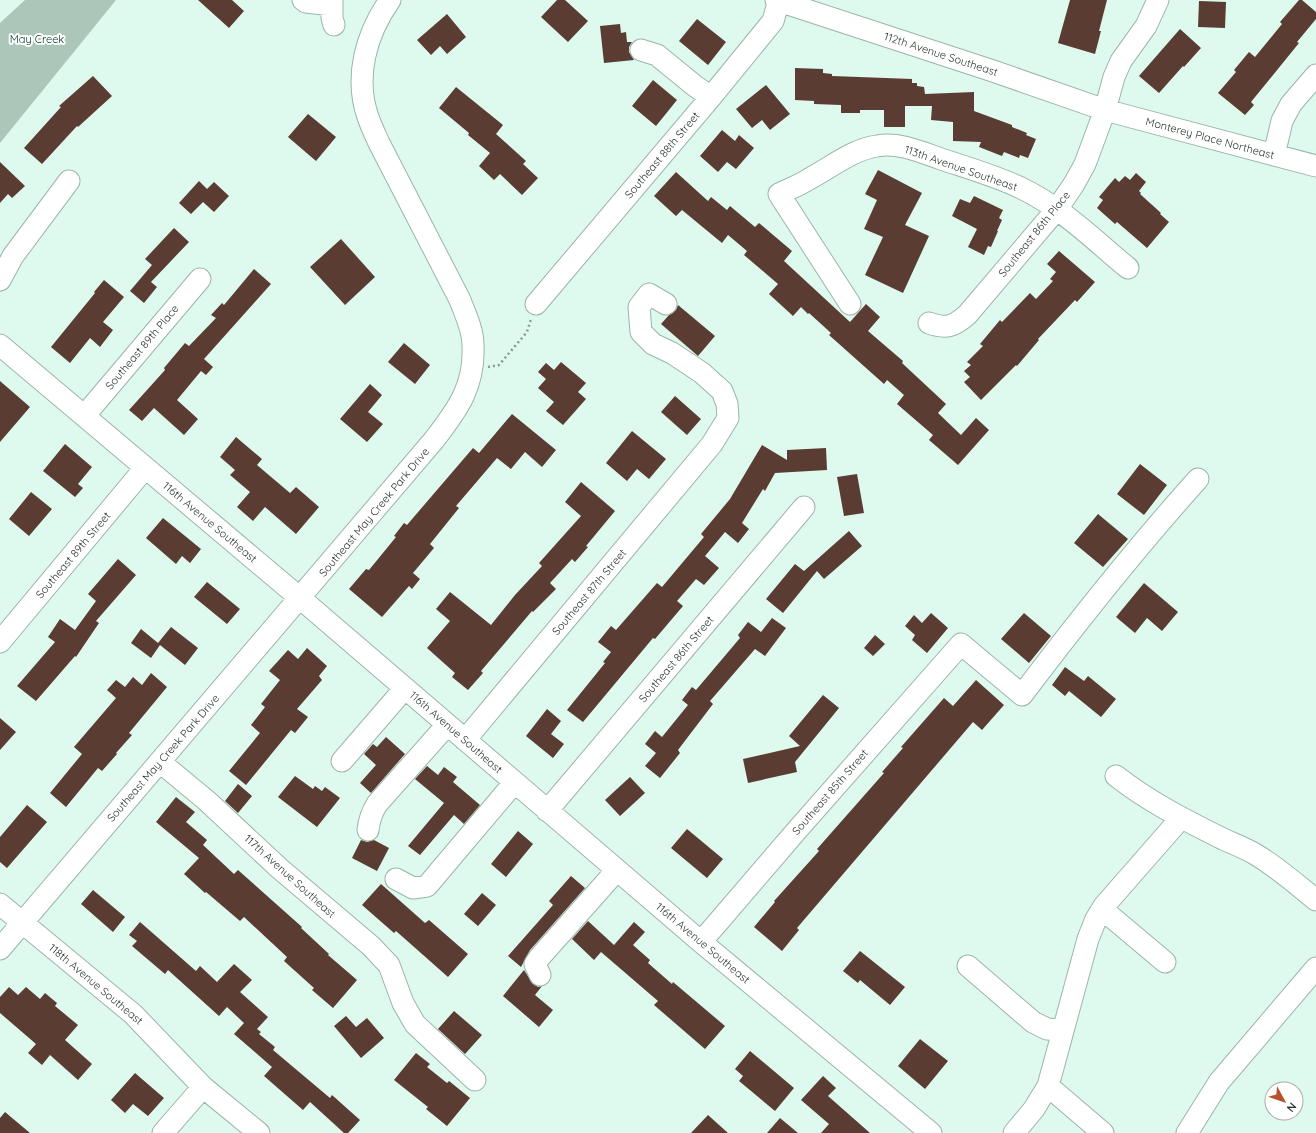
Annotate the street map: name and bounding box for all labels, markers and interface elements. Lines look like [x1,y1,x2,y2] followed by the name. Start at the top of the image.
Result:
[882,29,1000,79] street label: 112th Avenue Southeast
[10,32,64,46] park label: May Creek
[622,109,703,201] street label: Southeast 88th Street
[1144,114,1276,162] street label: Monterey Place Northeast
[903,142,1019,194] street label: 113th Avenue Southeast
[995,188,1073,280] street label: Southeast 86th Place
[102,302,182,392] street label: Southeast 89th Place
[316,445,432,579] street label: Southeast May Creek Park Drive
[160,479,260,566] street label: 116th Avenue Southeast
[33,509,114,601] street label: Southeast 89th Street
[549,546,629,638] street label: Southeast 87th Street
[636,613,716,705] street label: Southeast 86th Street
[407,688,506,776] street label: 116th Avenue Southeast
[104,691,222,825] street label: Southeast May Creek Park Drive
[789,746,871,838] street label: Southeast 85th Street
[241,831,339,921] street label: 117th Avenue Southeast
[653,900,753,987] street label: 116th Avenue Southeast
[46,941,146,1028] street label: 118th Avenue Southeast
[1264,1081,1304,1121] north arrow
[1284,1100,1300,1115] text: N

